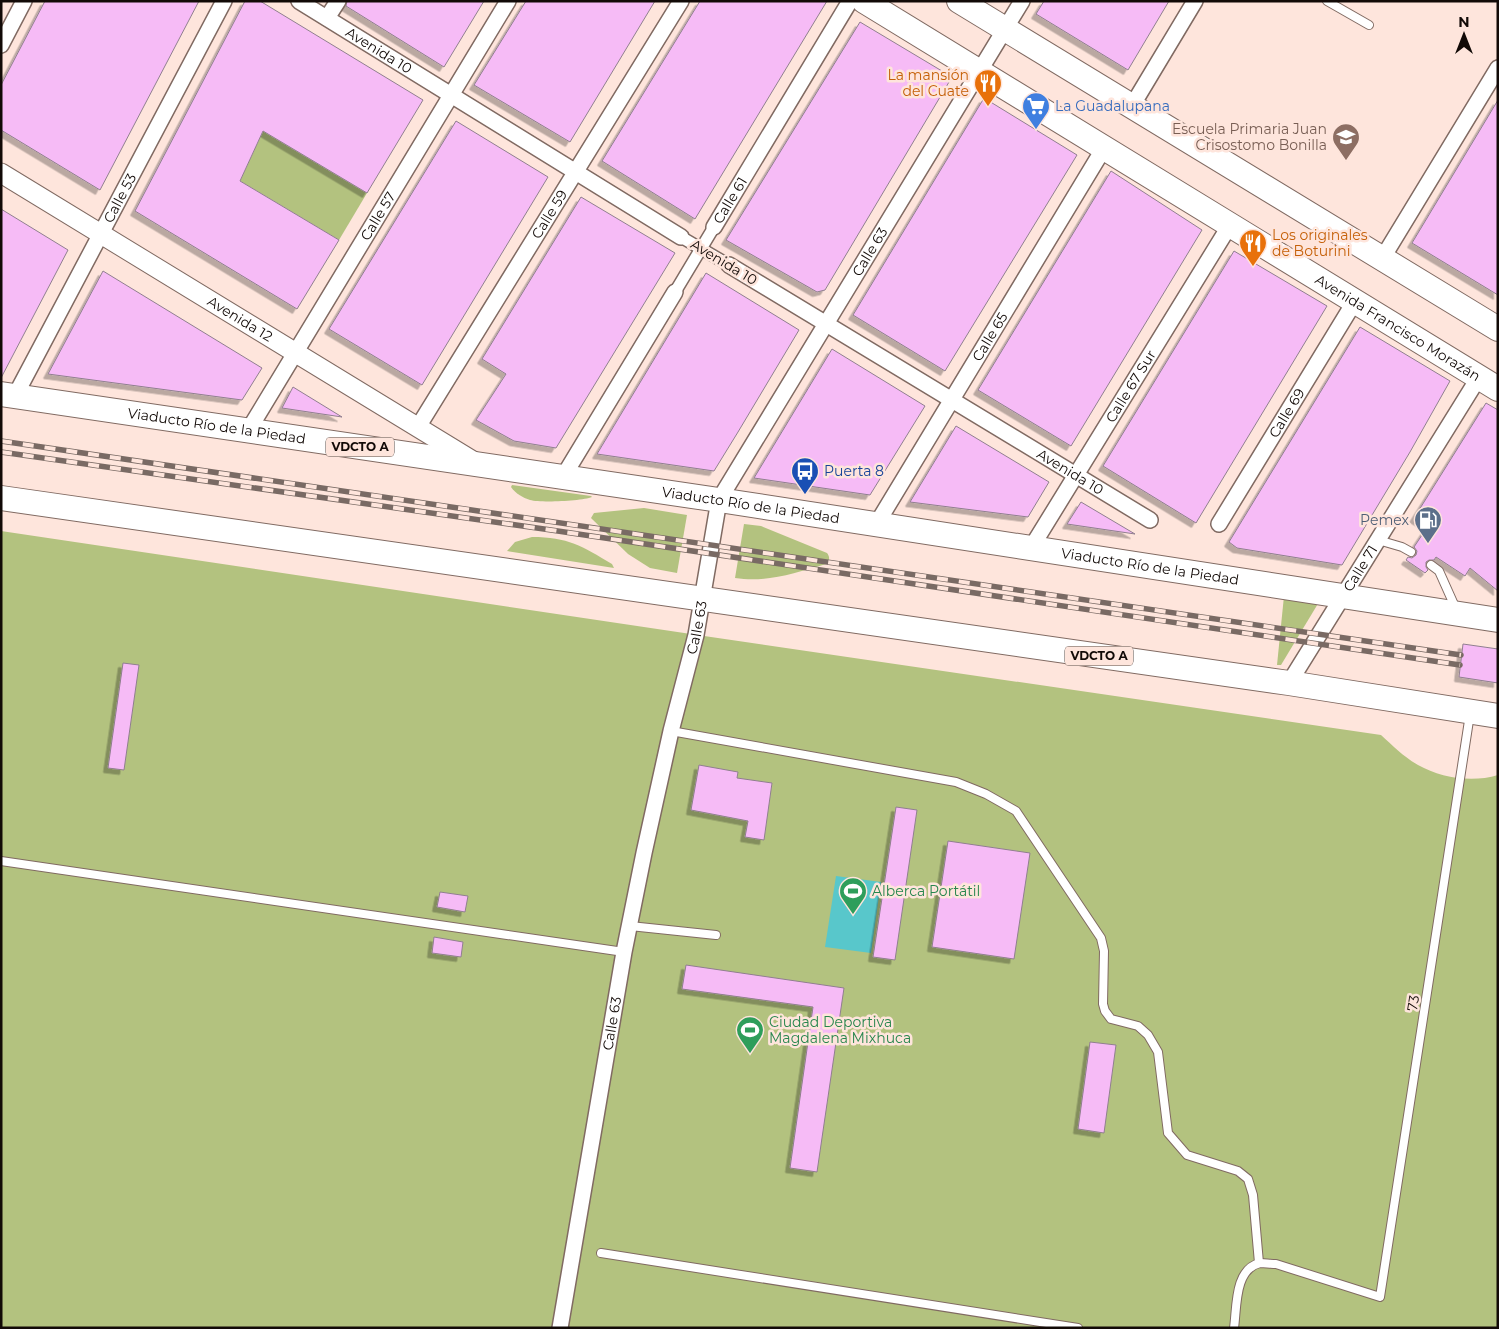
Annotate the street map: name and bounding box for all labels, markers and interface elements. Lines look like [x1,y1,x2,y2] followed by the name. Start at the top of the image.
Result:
[1439,10,1489,60] north arrow
[1458,13,1470,31] text: N
[343,23,415,78] street label: Avenida 10
[887,66,969,100] place label: La mansión del Cuate
[973,68,1003,107] restaurant icon: La mansión del Cuate
[1021,91,1051,130] supermarket icon: La Guadalupana
[1055,97,1170,115] place label: La Guadalupana
[1172,120,1327,154] place label: Escuela Primaria Juan Crisostomo Bonilla
[1331,122,1361,161] school or university icon: Escuela Primaria Juan Crisostomo Bonilla
[99,170,140,226] street label: Calle 53
[709,174,751,227] street label: Calle 61
[527,186,571,242] street label: Calle 59
[356,189,399,244] street label: Calle 57
[848,224,892,280] street label: Calle 63
[1272,226,1368,260] place label: Los originales de Boturini
[1238,228,1268,267] restaurant icon: Los originales de Boturini
[687,235,761,289] street label: Avenida 10
[1312,270,1484,385] street label: Avenida Francisco Morazán
[204,292,276,346] street label: Avenida 12
[968,309,1012,365] street label: Calle 65
[1102,346,1160,426] street label: Calle 67 Sur
[1265,385,1309,441] street label: Calle 69
[126,404,307,448] street label: Viaducto Río de la Piedad
[326,438,394,457] road number: VDCTO A
[1034,445,1107,499] street label: Avenida 10
[790,456,820,495] bus stop icon: Puerta 8
[824,462,884,480] place label: Puerta 8
[661,483,841,527] street label: Viaducto Río de la Piedad
[1413,505,1443,544] fuel station icon: Pemex
[1360,511,1410,529] place label: Pemex
[1339,542,1381,595] street label: Calle 71
[1060,544,1240,589] street label: Viaducto Río de la Piedad
[682,599,711,656] street label: Calle 63
[1065,646,1133,666] road number: VDCTO A
[838,876,868,915] sports icon: Alberca Portátil
[872,882,980,900] place label: Alberca Portátil
[1403,994,1423,1012] street label: 73
[598,995,625,1052] street label: Calle 63
[769,1013,911,1047] place label: Ciudad Deportiva Magdalena Mixhuca
[735,1015,765,1054] sports icon: Ciudad Deportiva Magdalena Mixhuca

